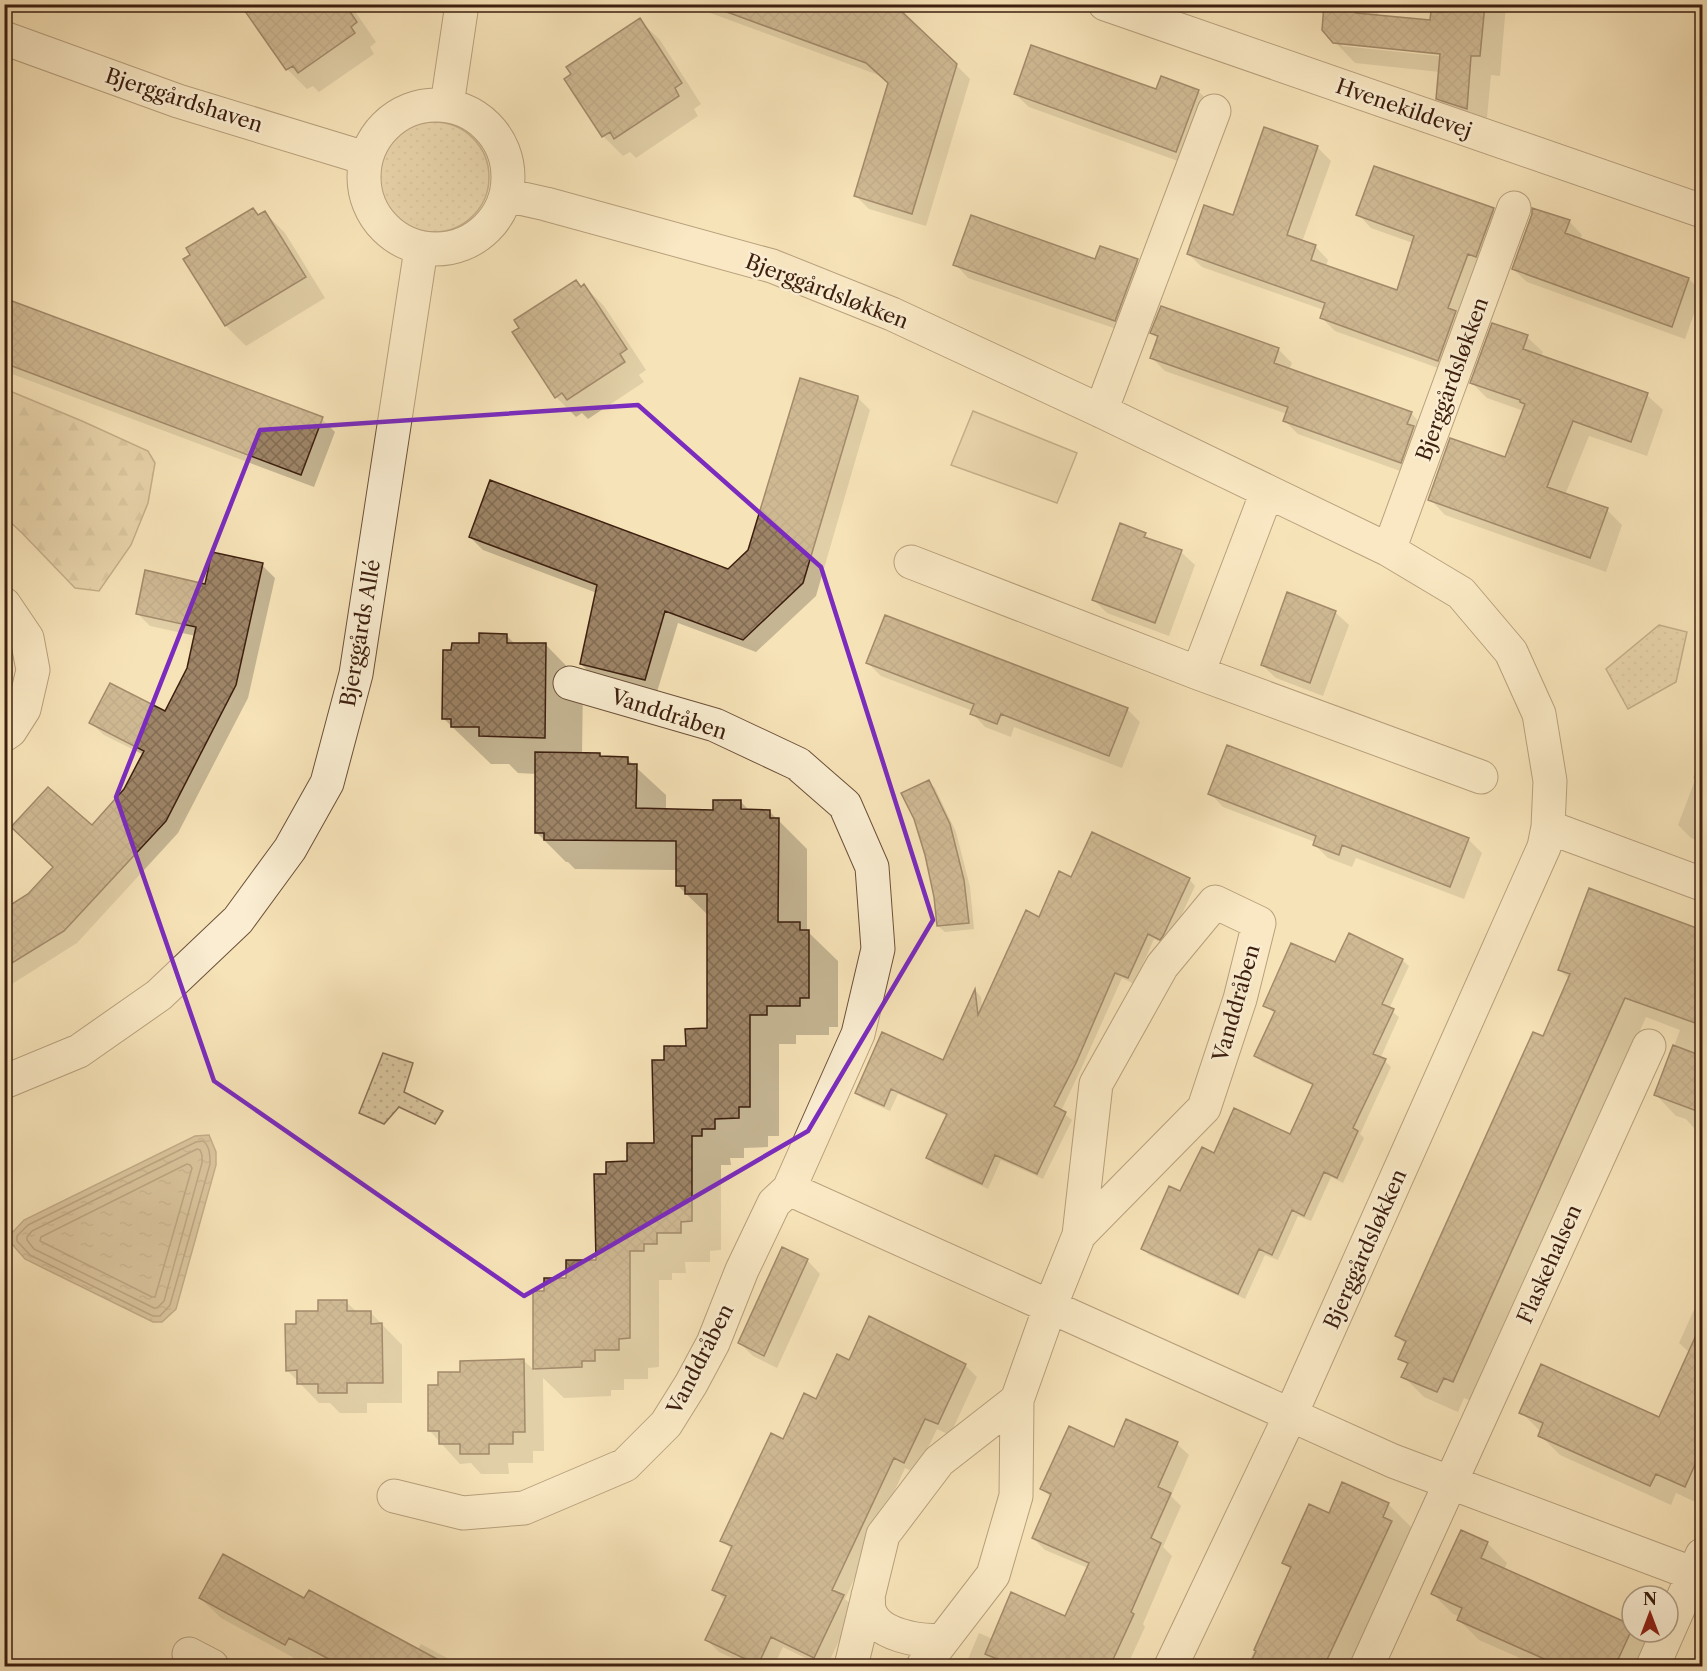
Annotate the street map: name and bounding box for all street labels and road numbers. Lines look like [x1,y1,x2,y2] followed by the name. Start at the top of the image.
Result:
[102,63,266,137] street label: Bjerggårdshaven
[1333,73,1475,143] street label: Hvenekildevej
[742,248,912,334] street label: Bjerggårdsløkken
[1411,294,1493,464] street label: Bjerggårdsløkken
[335,557,385,709] street label: Bjerggårds Allé
[607,683,730,744] street label: Vanddråben
[1207,942,1265,1065] street label: Vanddråben
[1319,1165,1411,1333] street label: Bjerggårdsløkken
[1512,1201,1586,1327] street label: Flaskehalsen
[661,1300,738,1419] street label: Vanddråben

